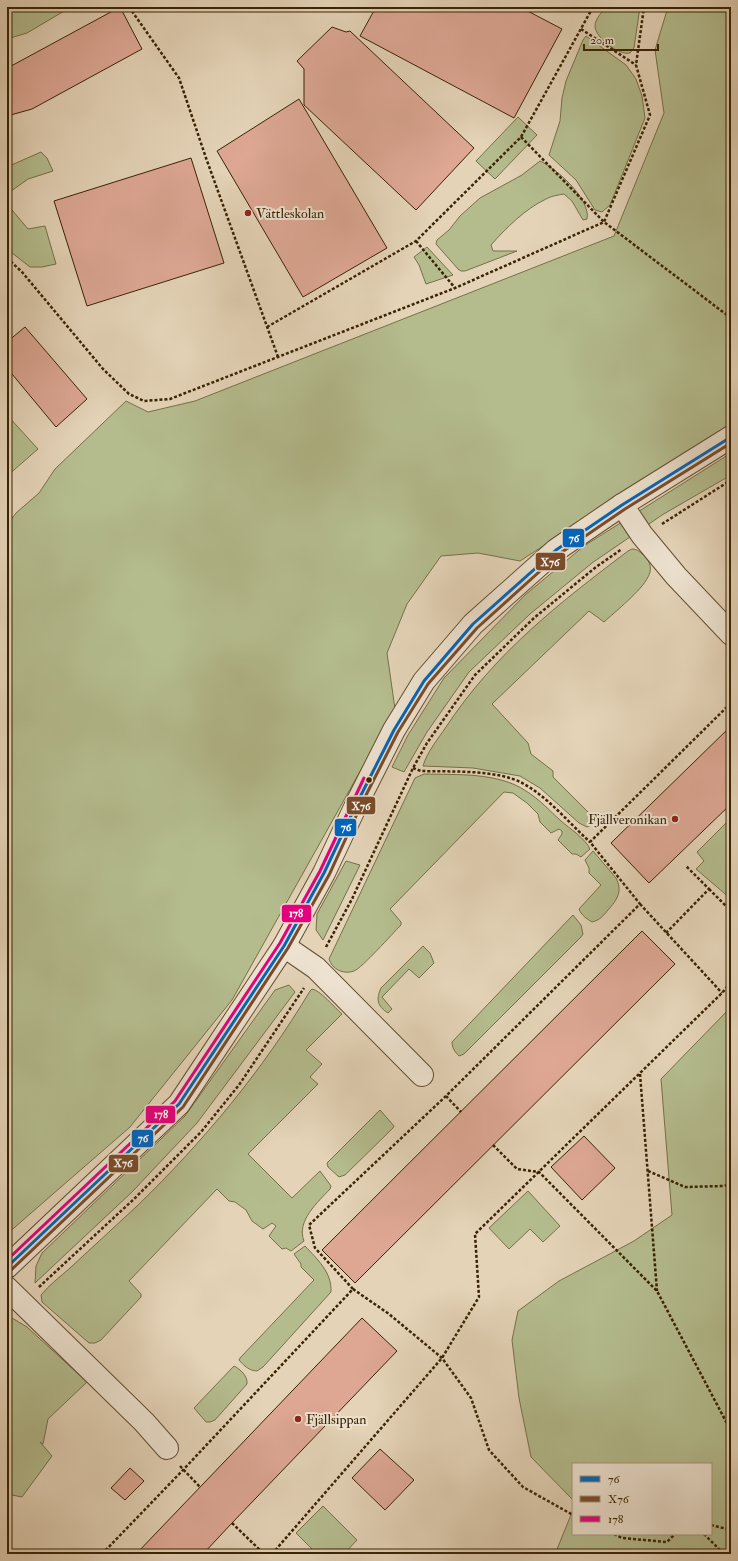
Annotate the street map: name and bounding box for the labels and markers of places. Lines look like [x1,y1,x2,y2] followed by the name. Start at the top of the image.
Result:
[256,205,324,222] place label: Vättleskolan
[243,208,253,218] marker: Vättleskolan
[364,775,374,785] unlabelled marker
[588,811,667,828] place label: Fjällveronikan
[670,814,680,824] marker: Fjällveronikan
[306,1411,367,1429] place label: Fjällsippan
[293,1414,303,1424] marker: Fjällsippan

